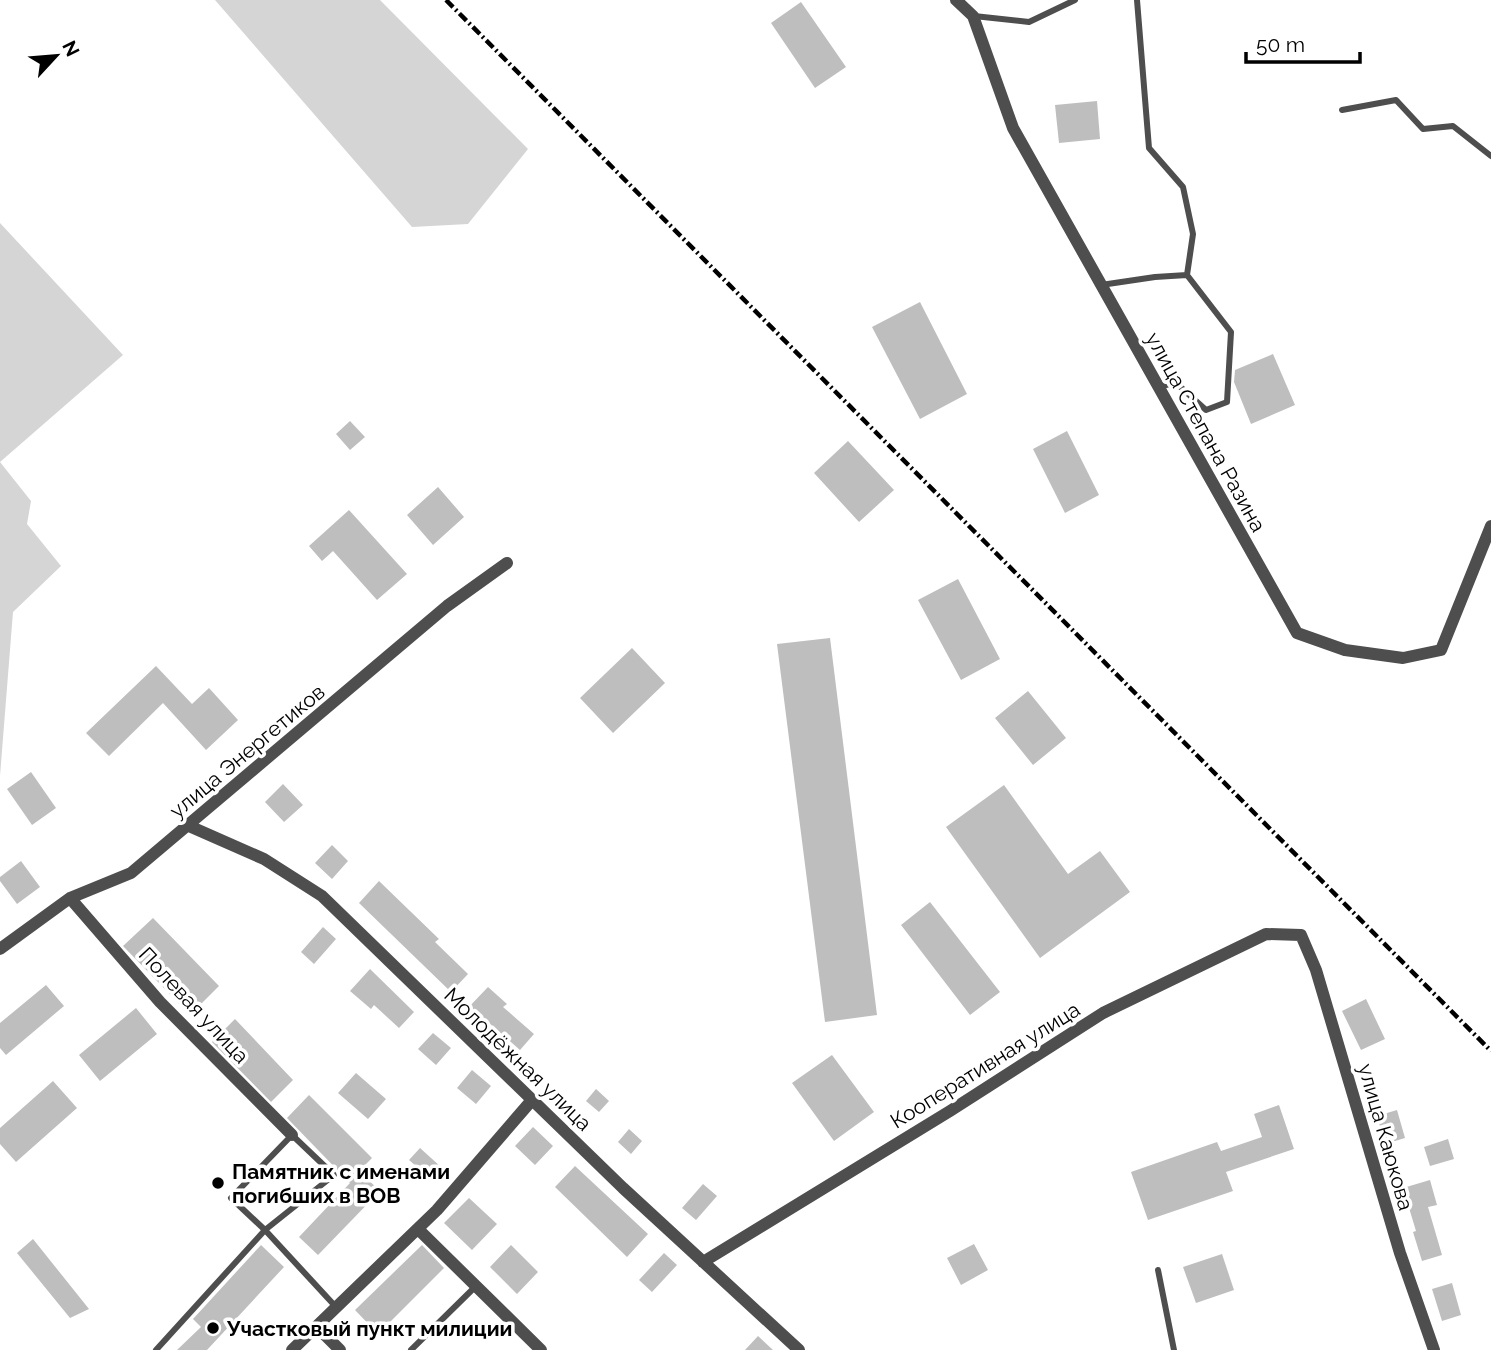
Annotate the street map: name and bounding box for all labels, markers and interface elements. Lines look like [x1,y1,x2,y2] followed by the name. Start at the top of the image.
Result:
[21,21,91,91] north arrow
[1246,21,1360,65] scale bar
[1256,32,1305,57] text: 50 m
[58,37,84,60] text: N
[1141,328,1271,536] street label: улица Степана Разина
[164,679,330,823] street label: улица Энергетиков
[134,942,254,1068] street label: Полевая улица
[439,982,597,1136] street label: Молодёжная улица
[886,996,1084,1134] street label: Кооперативная улица
[1353,1061,1419,1213] street label: улица Каюкова
[232,1159,450,1208] place label: Памятник с именами погибших в ВОВ
[210,1175,226,1191] marker: Памятник с именами погибших в ВОВ
[226,1316,512,1341] place label: Участковый пункт милиции
[205,1320,221,1336] marker: Участковый пункт милиции

